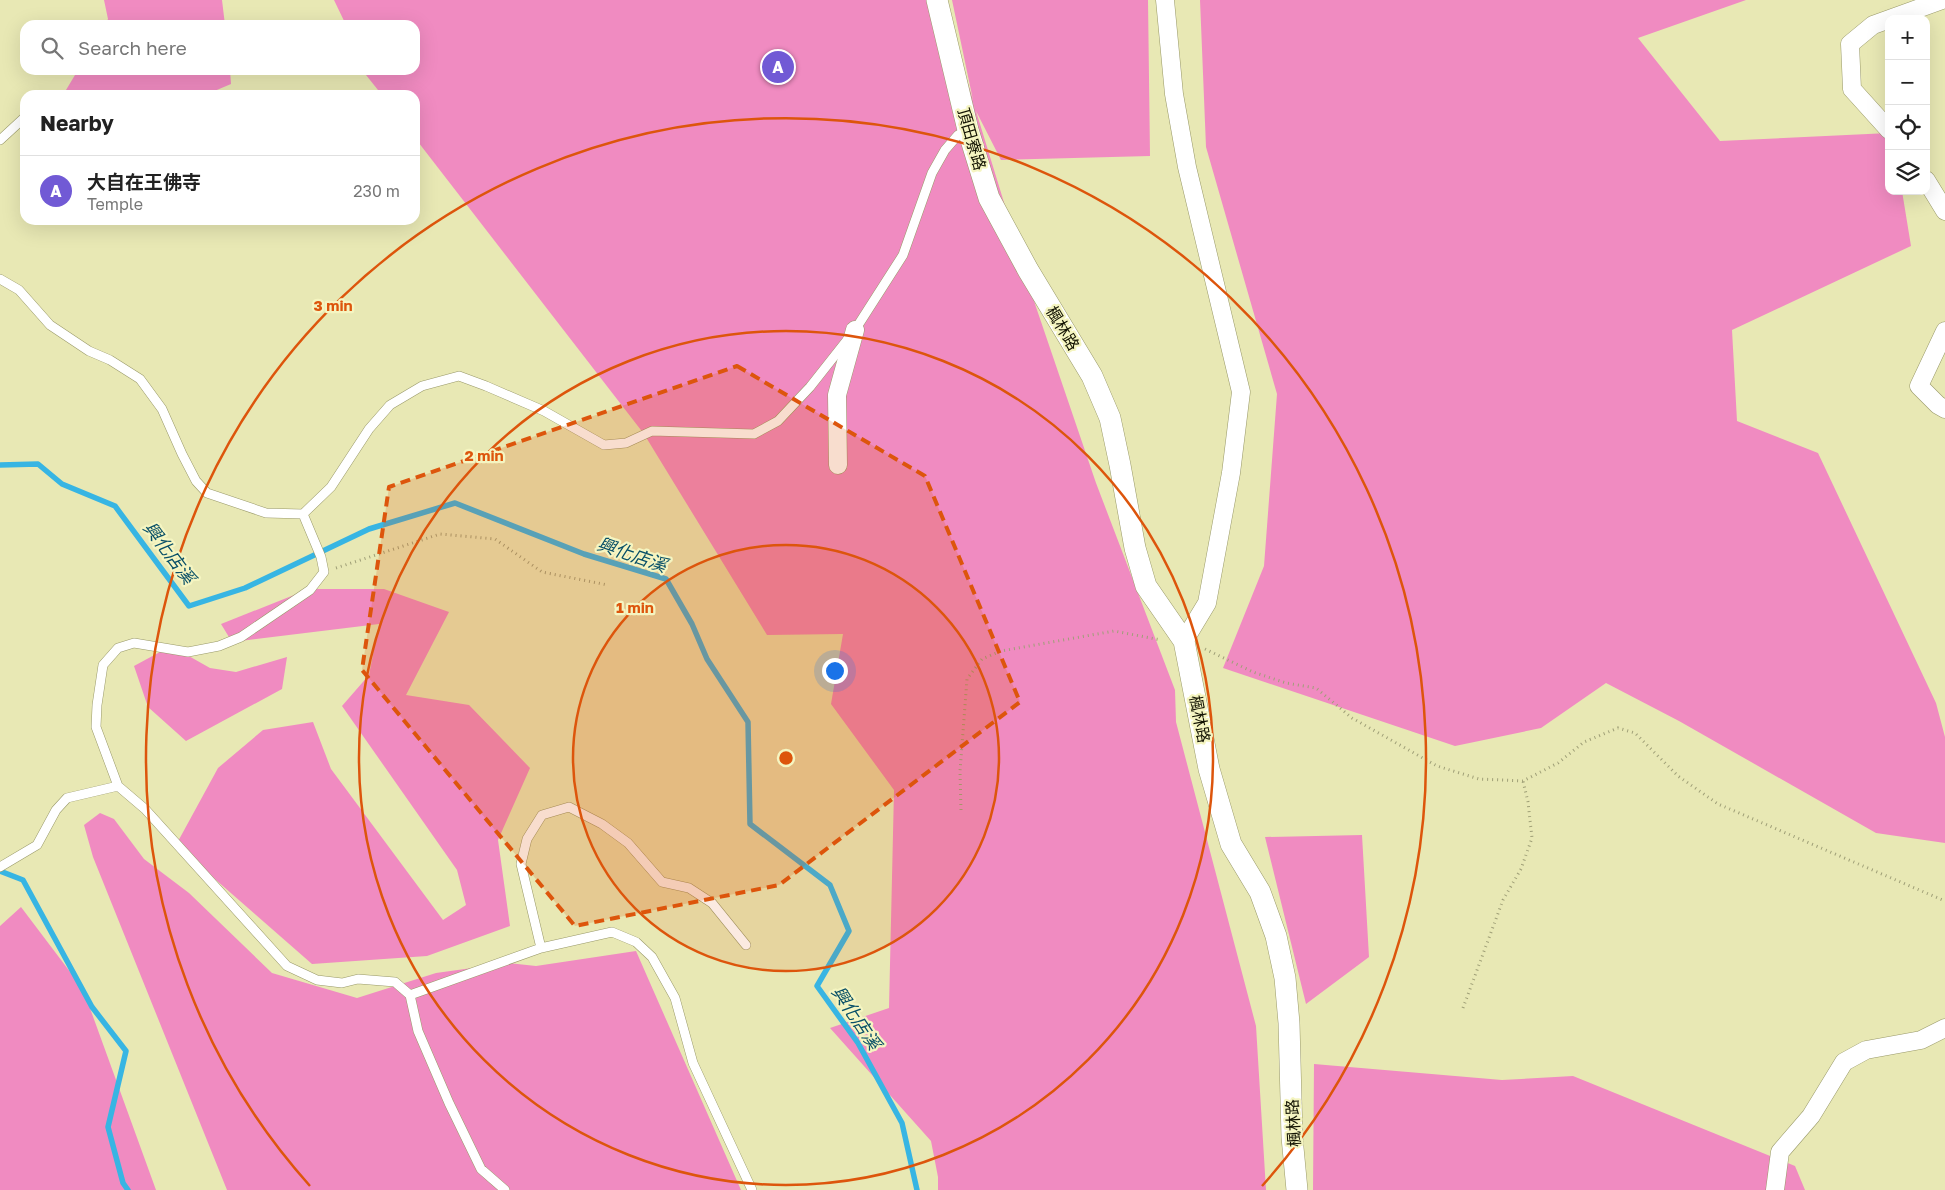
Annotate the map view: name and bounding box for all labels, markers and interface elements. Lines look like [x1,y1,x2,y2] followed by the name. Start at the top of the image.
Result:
[1885,15,1930,195] map controls
[1885,15,1930,60] button: +
[20,20,420,75] search box
[38,34,66,62] icon: search
[78,36,187,59] text: Search here
[762,48,794,86] pin: A
[1885,60,1930,105] button: −
[954,105,990,173] street label: 頂田寮路
[1885,105,1930,150] button: locate
[40,110,114,136] text: Nearby
[1885,150,1930,195] button: layers
[87,170,201,193] text: 大自在王佛寺
[50,181,62,201] text: A
[353,181,400,201] text: 230 m
[87,194,143,214] text: Temple
[313,296,353,314] text: 3 min
[1042,302,1084,354] street label: 楓林路
[464,446,504,464] text: 2 min
[139,517,202,590] water label: 興化店溪
[595,532,673,577] water label: 興化店溪
[616,598,654,616] text: 1 min
[822,658,848,684] your location
[1186,694,1214,744] street label: 楓林路
[777,749,795,767] centre of rings
[828,981,888,1056] water label: 興化店溪
[1282,1099,1304,1147] street label: 楓林路

